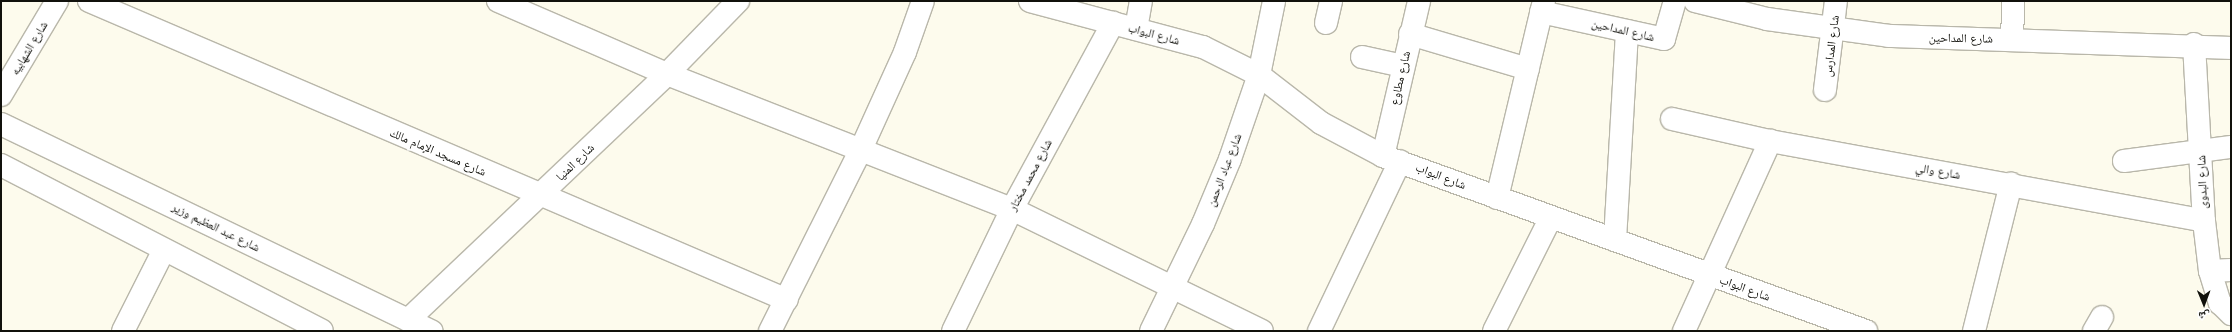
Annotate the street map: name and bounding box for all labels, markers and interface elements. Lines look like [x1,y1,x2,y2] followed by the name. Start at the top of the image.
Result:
[1820,14,1842,78] street label: شارع المدارس
[1590,16,1656,44] street label: شارع المداحين
[7,18,51,78] street label: شارع الشهابيه
[1127,20,1181,48] street label: شارع البواب
[1929,30,1993,46] street label: شارع المداحين
[1387,49,1413,107] street label: شارع مطاوع
[388,125,488,179] street label: شارع مسجد الإمام مالك
[1203,131,1245,209] street label: شارع عباد الرحمن
[1005,137,1055,213] street label: شارع محمد مختار
[553,140,597,184] street label: شارع المنيا
[2194,155,2210,209] street label: شارع البدوى
[1414,160,1468,192] street label: شارع البواب
[1914,160,1962,182] street label: شارع والي
[170,199,262,255] street label: شارع عبد العظيم وزير
[1718,272,1772,304] street label: شارع البواب
[2184,284,2224,324] north arrow
[2198,309,2210,323] text: ش

